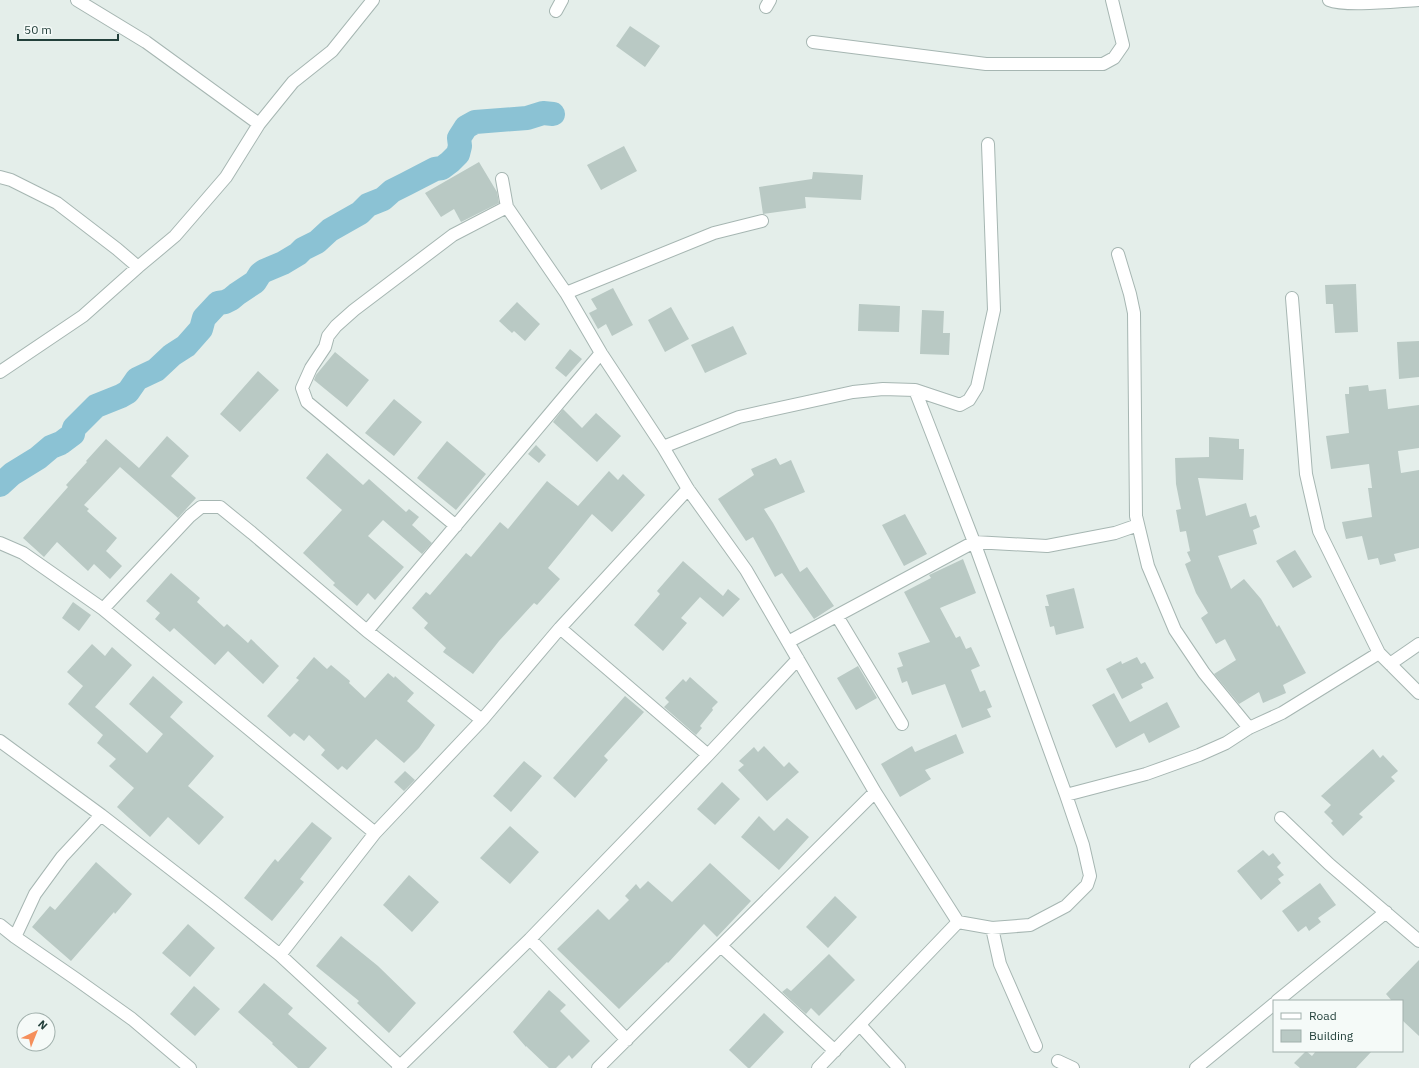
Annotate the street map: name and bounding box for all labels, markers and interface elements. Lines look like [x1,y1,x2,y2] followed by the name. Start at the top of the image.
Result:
[18,16,118,42] scale bar
[24,22,52,37] text: 50 m
[1273,1000,1403,1052] legend
[1309,1008,1337,1023] text: Road
[16,1012,56,1052] north arrow
[35,1017,51,1033] text: N
[1309,1028,1354,1043] text: Building

